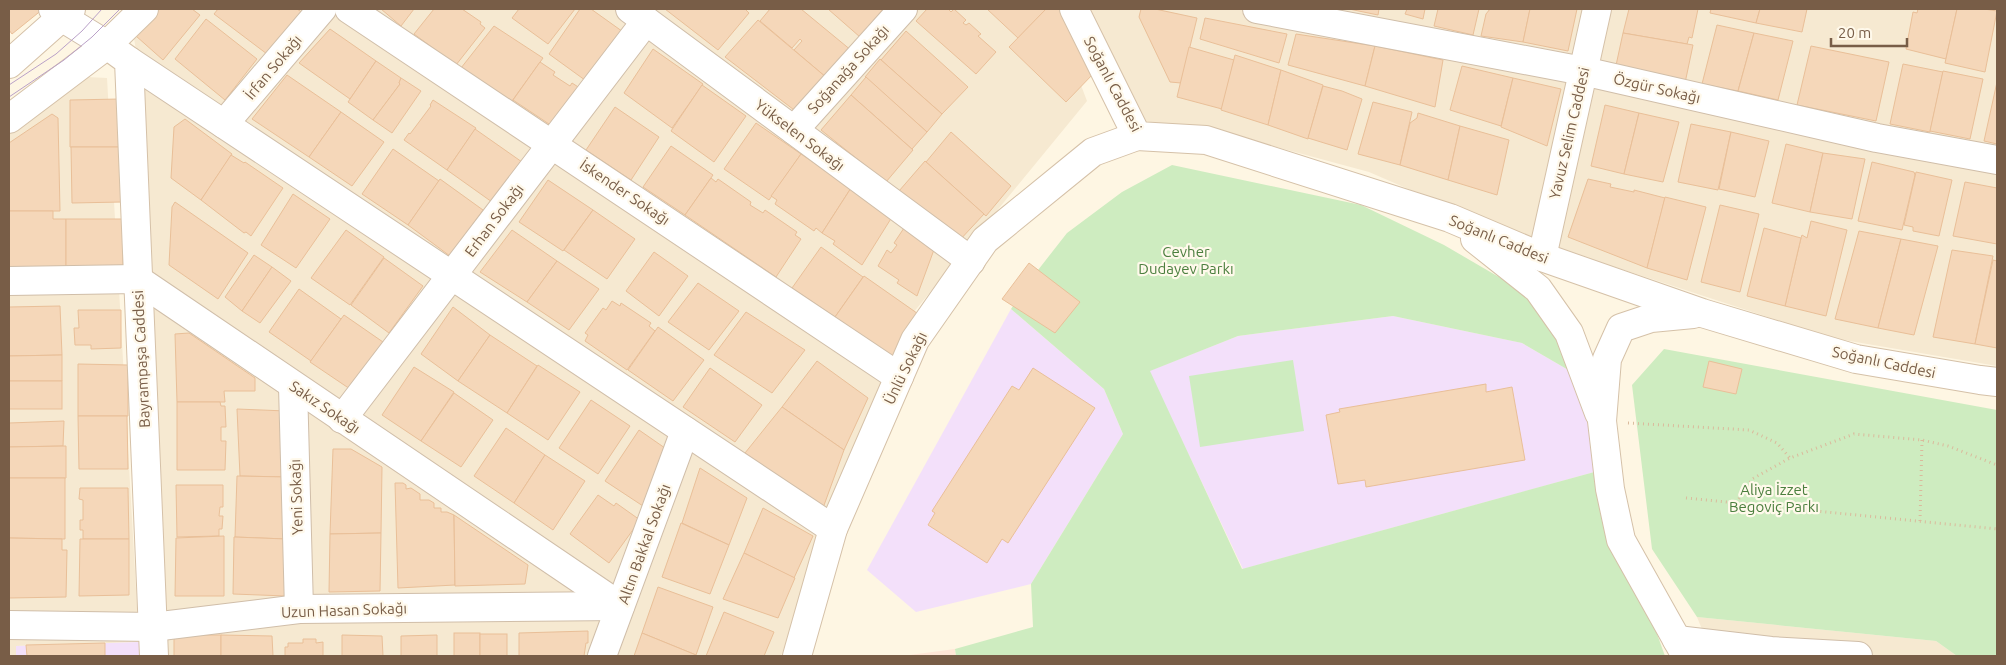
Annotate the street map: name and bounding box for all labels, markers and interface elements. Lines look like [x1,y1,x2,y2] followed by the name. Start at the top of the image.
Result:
[1831,15,1907,47] scale bar
[804,21,892,117] street label: Soğanağa Sokağı
[1838,24,1871,41] text: 20 m
[241,31,305,103] street label: İrfan Sokağı
[1081,33,1145,135] street label: Soğanlı Caddesi
[1546,65,1592,201] street label: Yavuz Selim Caddesi
[1612,70,1702,106] street label: Özgür Sokağı
[752,96,848,174] street label: Yükselen Sokağı
[577,156,673,228] street label: İskender Sokağı
[461,180,527,260] street label: Erhan Sokağı
[1447,211,1551,267] street label: Soğanlı Caddesi
[1138,243,1234,277] park label: Cevher Dudayev Parkı
[129,290,153,428] street label: Bayrampaşa Caddesi
[880,329,930,407] street label: Ünlü Sokağı
[1831,343,1937,381] street label: Soğanlı Caddesi
[287,377,363,437] street label: Sakız Sokağı
[286,459,306,535] street label: Yeni Sokağı
[614,481,674,607] street label: Altın Bakkal Sokağı
[1729,481,1819,515] park label: Aliya İzzet Begoviç Parkı
[281,599,407,621] street label: Uzun Hasan Sokağı

